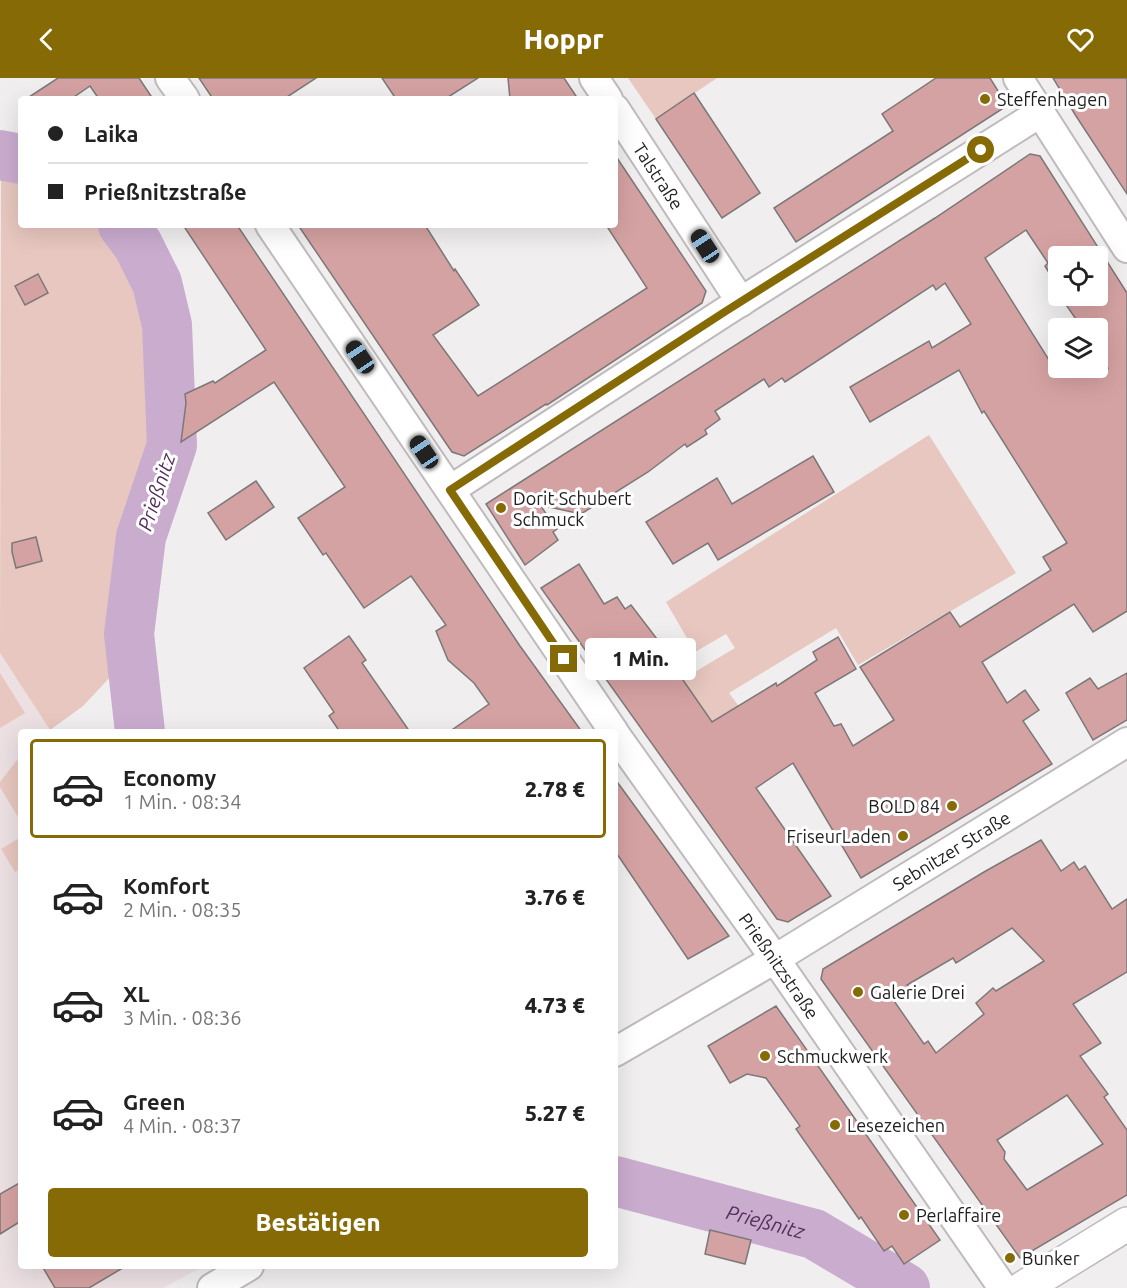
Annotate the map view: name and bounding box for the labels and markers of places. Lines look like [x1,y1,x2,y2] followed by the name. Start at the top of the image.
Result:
[997,89,1107,109] place label: Steffenhagen
[978,92,992,106] marker: Steffenhagen
[513,488,631,529] place label: Dorit Schubert Schmuck
[494,501,508,515] marker: Dorit Schubert Schmuck
[868,796,940,816] place label: BOLD 84
[945,799,959,813] marker: BOLD 84
[787,826,891,846] place label: FriseurLaden
[896,829,910,843] marker: FriseurLaden
[870,982,965,1002] place label: Galerie Drei
[851,985,865,999] marker: Galerie Drei
[777,1046,888,1066] place label: Schmuckwerk
[758,1049,772,1063] marker: Schmuckwerk
[847,1115,945,1135] place label: Lesezeichen
[828,1118,842,1132] marker: Lesezeichen
[916,1205,1001,1225] place label: Perlaffaire
[897,1208,911,1222] marker: Perlaffaire
[1022,1248,1080,1268] place label: Bunker
[1003,1251,1017,1265] marker: Bunker

